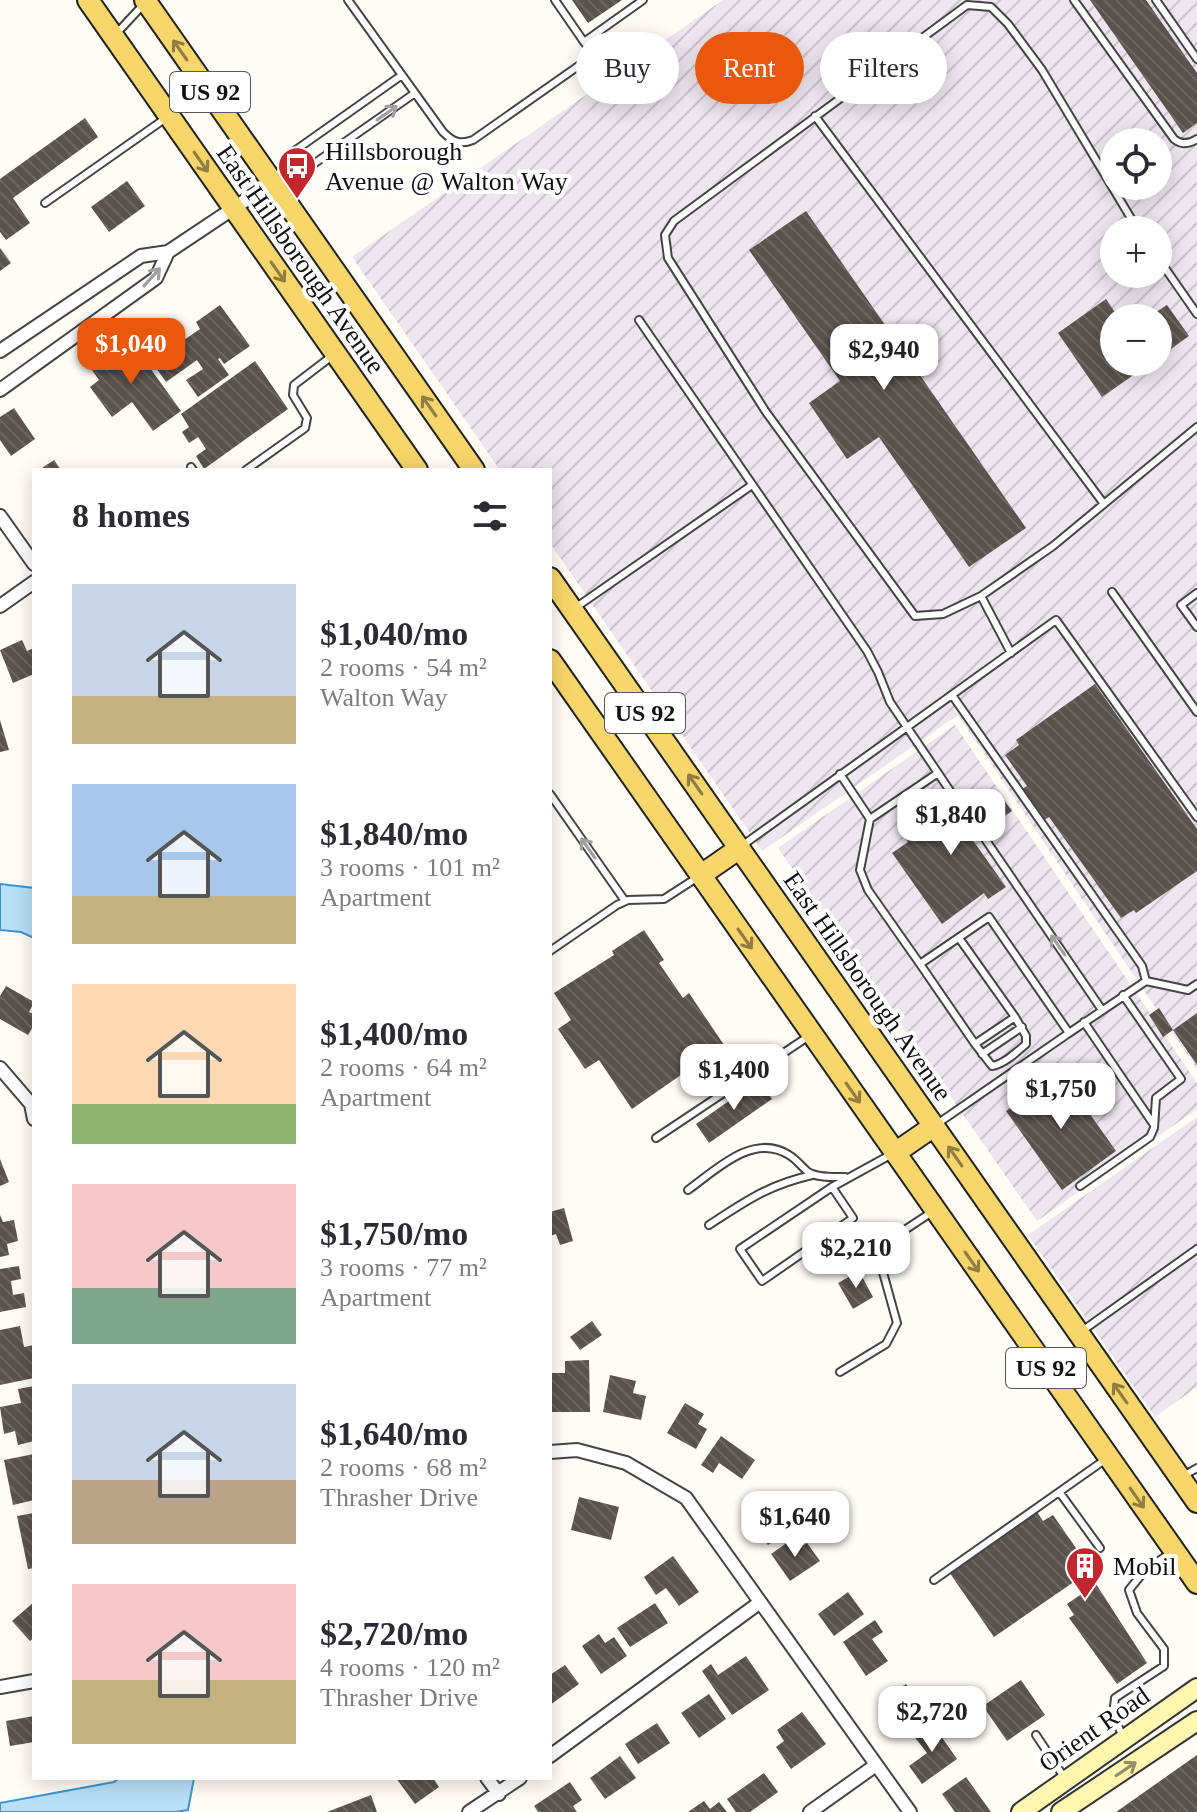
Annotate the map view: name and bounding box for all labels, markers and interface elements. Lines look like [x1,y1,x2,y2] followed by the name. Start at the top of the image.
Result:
[576,32,679,104] chip: Buy
[695,32,804,104] chip: Rent
[820,32,947,104] chip: Filters
[172,39,188,61] one-way arrow
[170,72,250,112] road number: US 92
[375,105,397,121] one-way arrow
[1100,128,1172,376] map controls
[1100,128,1172,200] button: locate
[325,137,568,196] place label: Hillsborough Avenue @ Walton Way
[211,139,391,379] street label: East Hillsborough Avenue
[276,145,318,200] bus stop icon: Hillsborough Avenue @ Walton Way
[193,150,209,172] one-way arrow
[1100,216,1172,288] button: +
[270,260,286,282] one-way arrow
[142,267,161,288] one-way arrow
[1100,304,1172,376] button: −
[66,318,196,386] pin: $1,040
[819,324,949,392] pin: $2,940
[95,329,167,358] text: $1,040
[848,335,920,364] text: $2,940
[421,396,437,418] one-way arrow
[468,494,512,538] icon: filters
[72,497,190,534] text: 8 homes
[320,615,468,652] text: $1,040/mo
[136,616,232,712] icon: home
[320,653,487,682] text: 2 rooms · 54 m²
[320,683,447,712] text: Walton Way
[605,693,685,733] road number: US 92
[687,773,703,795] one-way arrow
[886,789,1016,857] pin: $1,840
[915,800,987,829] text: $1,840
[320,815,468,852] text: $1,840/mo
[136,816,232,912] icon: home
[580,837,596,859] one-way arrow
[320,853,500,882] text: 3 rooms · 101 m²
[778,866,958,1106] street label: East Hillsborough Avenue
[320,883,431,912] text: Apartment
[737,927,753,949] one-way arrow
[1050,934,1067,956] one-way arrow
[320,1015,468,1052] text: $1,400/mo
[136,1016,232,1112] icon: home
[669,1044,799,1112] pin: $1,400
[320,1053,487,1082] text: 2 rooms · 64 m²
[698,1055,770,1084] text: $1,400
[996,1063,1126,1131] pin: $1,750
[1025,1074,1097,1103] text: $1,750
[845,1082,861,1104] one-way arrow
[320,1083,431,1112] text: Apartment
[947,1146,963,1168] one-way arrow
[320,1215,468,1252] text: $1,750/mo
[136,1216,232,1312] icon: home
[791,1222,921,1290] pin: $2,210
[820,1233,892,1262] text: $2,210
[964,1251,980,1273] one-way arrow
[320,1253,487,1282] text: 3 rooms · 77 m²
[320,1283,431,1312] text: Apartment
[1006,1348,1086,1388] road number: US 92
[1112,1382,1128,1404] one-way arrow
[320,1415,468,1452] text: $1,640/mo
[136,1416,232,1512] icon: home
[320,1453,487,1482] text: 2 rooms · 68 m²
[320,1483,478,1512] text: Thrasher Drive
[1129,1487,1145,1509] one-way arrow
[730,1491,860,1559] pin: $1,640
[759,1502,831,1531] text: $1,640
[1064,1545,1106,1600] building icon: Mobil
[1113,1552,1177,1581] place label: Mobil
[320,1615,468,1652] text: $2,720/mo
[136,1616,232,1712] icon: home
[320,1653,500,1682] text: 4 rooms · 120 m²
[1034,1681,1155,1778] street label: Orient Road
[320,1683,478,1712] text: Thrasher Drive
[867,1686,997,1754] pin: $2,720
[896,1697,968,1726] text: $2,720
[1114,1760,1137,1776] one-way arrow

